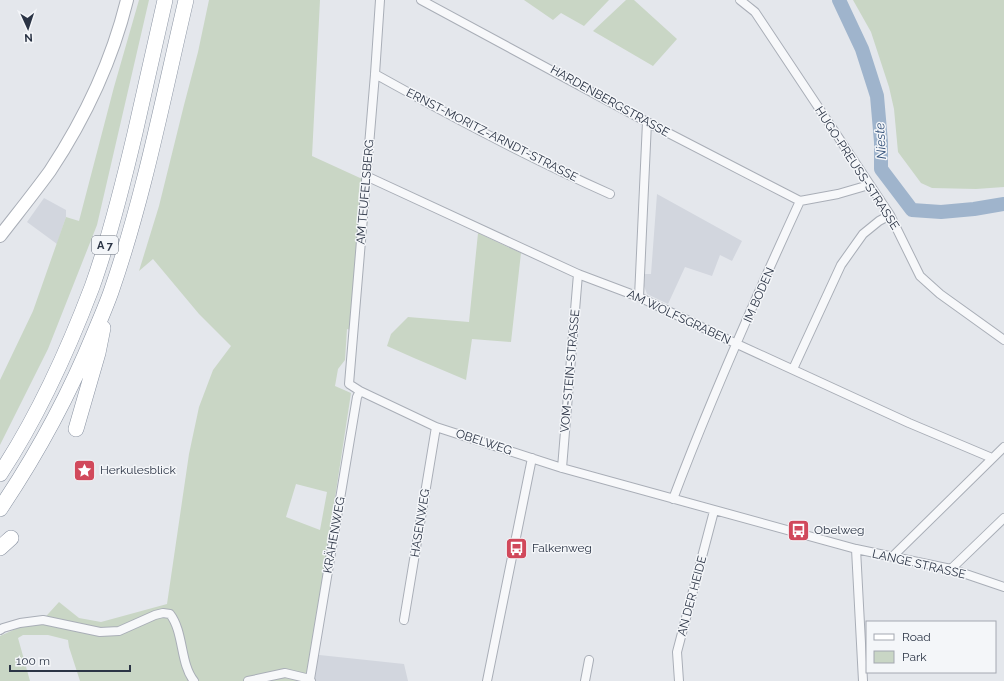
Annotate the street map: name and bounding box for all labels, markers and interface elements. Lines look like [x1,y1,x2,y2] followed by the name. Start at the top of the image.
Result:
[8,8,48,48] north arrow
[24,31,33,44] text: N
[548,62,672,140] street label: HARDENBERGSTRASSE
[404,85,580,185] street label: ERNST-MORITZ-ARNDT-STRASSE
[812,104,902,232] street label: HUGO-PREUSS-STRASSE
[872,122,889,160] water label: Nieste
[353,139,377,245] street label: AM TEUFELSBERG
[92,236,118,254] road number: A 7
[741,265,777,325] street label: IM BODEN
[625,287,733,347] street label: AM WOLFSGRABEN
[558,309,582,433] street label: VOM-STEIN-STRASSE
[454,426,514,458] street label: OBELWEG
[71,457,97,483] place icon: Herkulesblick
[100,463,176,477] place label: Herkulesblick
[408,488,432,558] street label: HASENWEG
[320,496,348,574] street label: KRÄHENWEG
[785,517,811,543] bus stop icon: Obelweg
[814,523,865,537] place label: Obelweg
[504,535,530,561] bus stop icon: Falkenweg
[532,541,592,555] place label: Falkenweg
[871,546,967,582] street label: LANGE STRASSE
[675,554,709,638] street label: AN DER HEIDE
[866,621,996,673] legend
[902,630,931,644] text: Road
[10,647,130,673] scale bar
[902,650,927,664] text: Park
[16,654,50,668] text: 100 m

